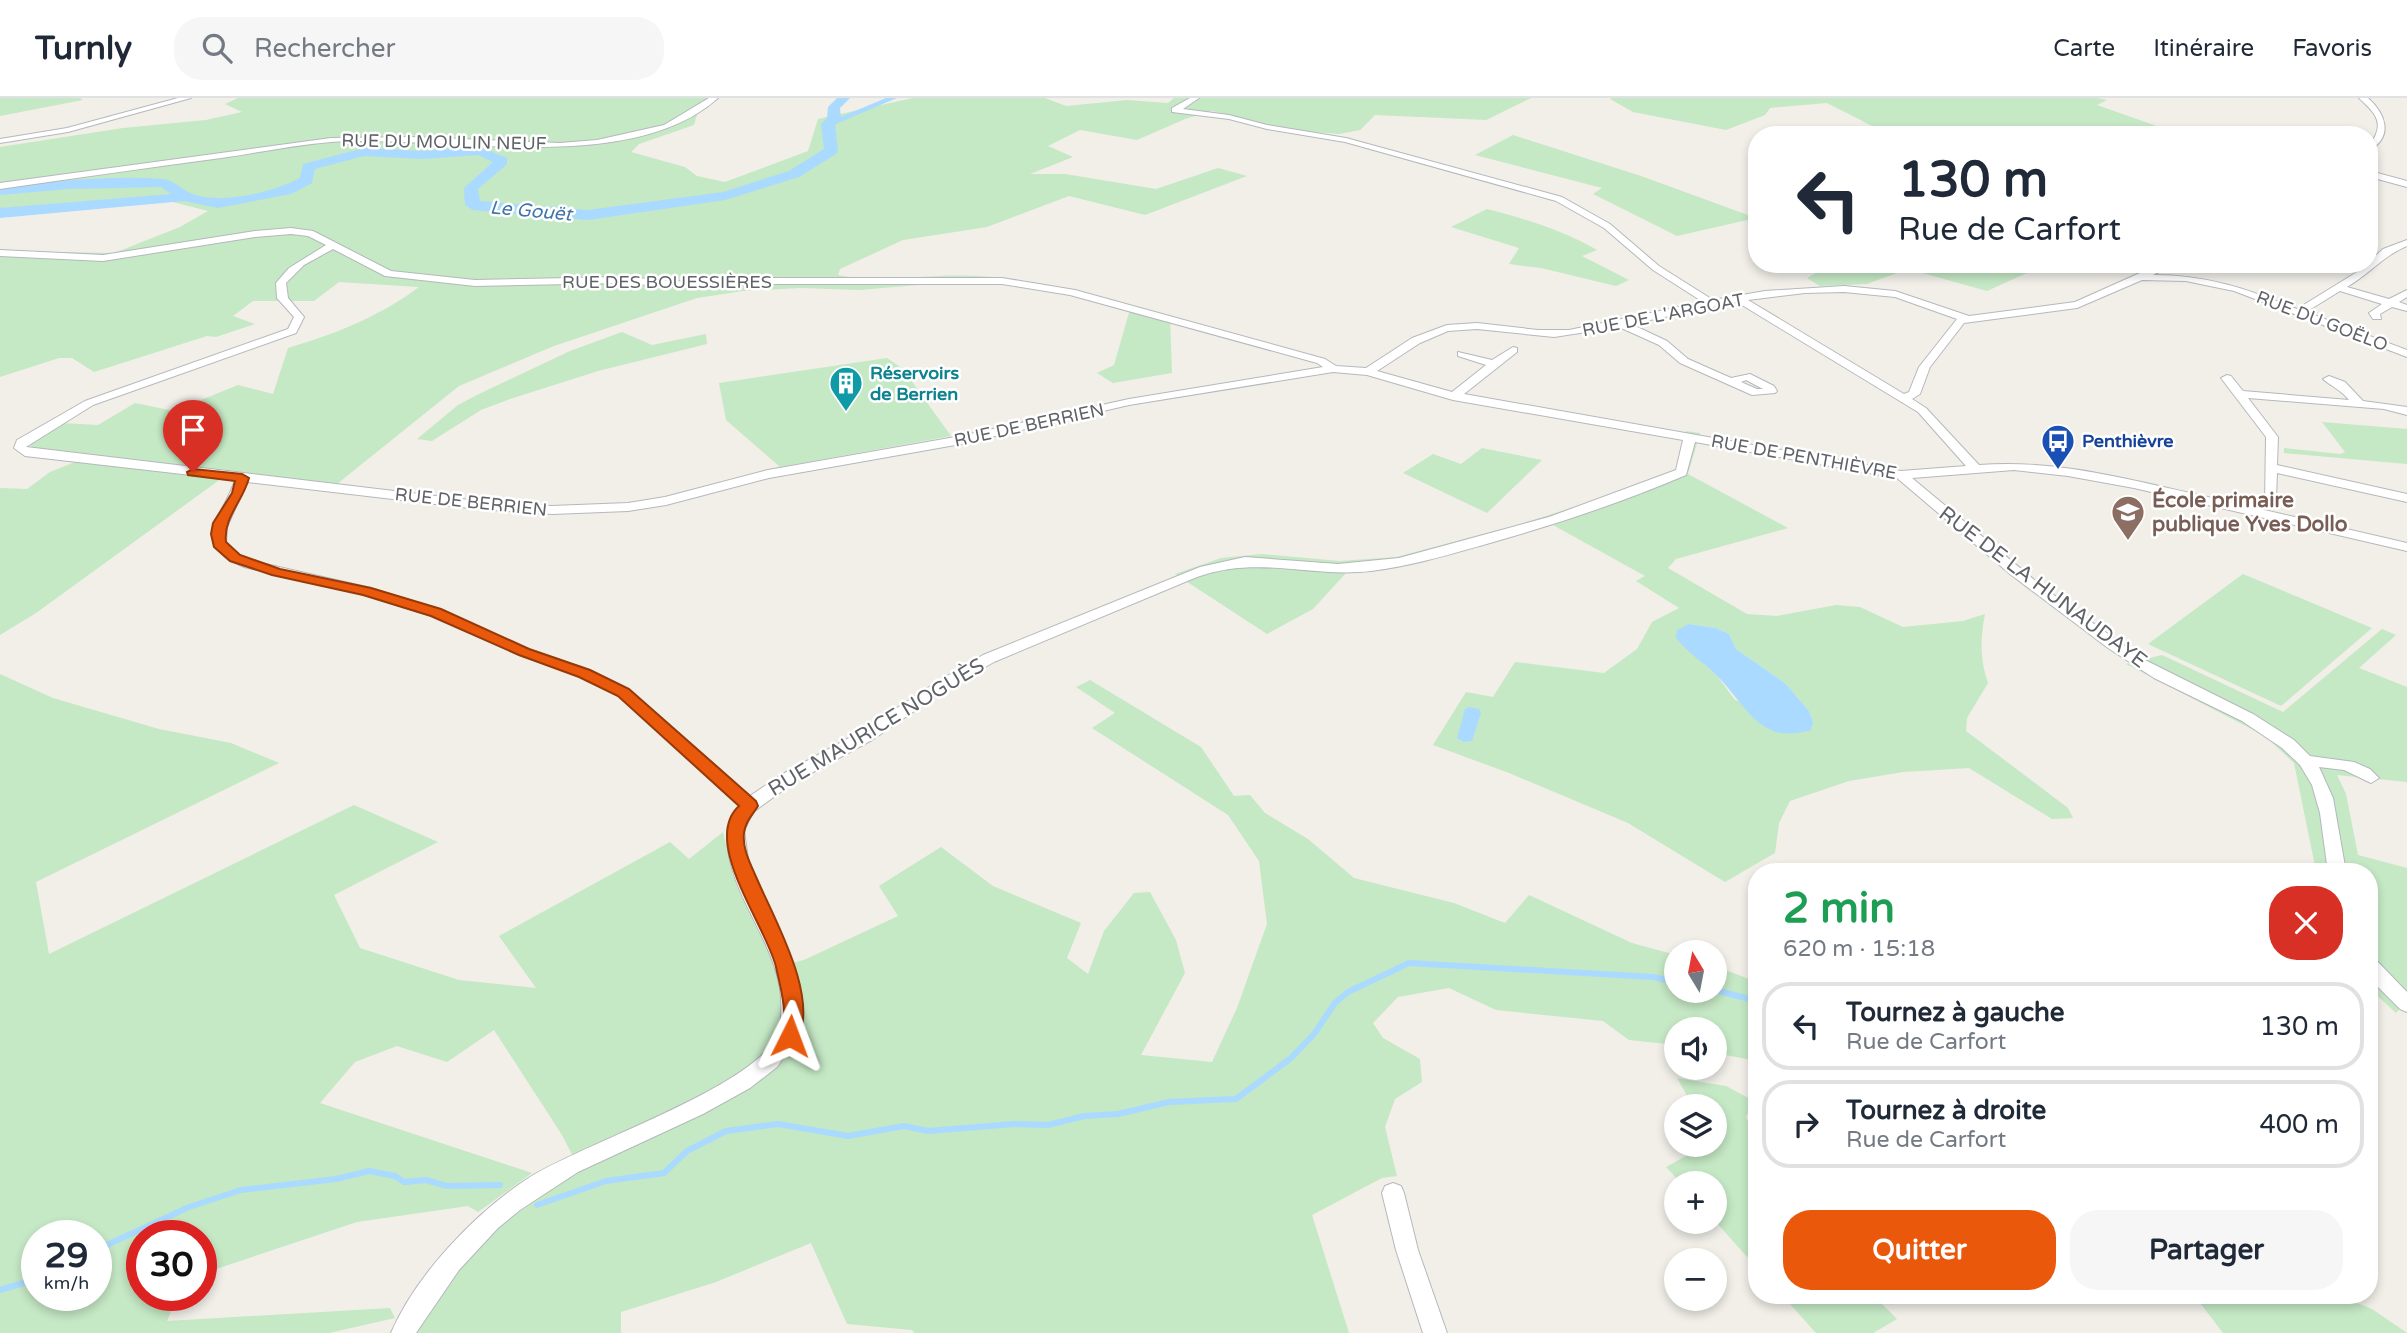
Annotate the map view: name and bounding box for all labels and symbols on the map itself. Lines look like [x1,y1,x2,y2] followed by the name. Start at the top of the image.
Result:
[341,129,547,155] street label: RUE DU MOULIN NEUF
[489,196,576,226] water label: Le Gouët
[562,271,772,293] street label: RUE DES BOUESSIÈRES
[2253,286,2391,356] street label: RUE DU GOËLO
[1580,289,1746,341] street label: RUE DE L'ARGOAT
[870,362,959,405] place label: Réservoirs de Berrien
[827,364,865,413] building icon: Réservoirs de Berrien
[952,398,1106,452] street label: RUE DE BERRIEN
[163,400,223,472] pin
[2039,422,2077,471] bus stop icon: Penthièvre
[1709,430,1899,484] street label: RUE DE PENTHIÈVRE
[2082,430,2174,452] place label: Penthièvre
[394,483,548,521] street label: RUE DE BERRIEN
[2152,487,2348,537] place label: École primaire publique Yves Dollo
[2109,493,2147,542] school or university icon: École primaire publique Yves Dollo
[1934,501,2152,674] street label: RUE DE LA HUNAUDAYE
[764,653,989,802] street label: RUE MAURICE NOGUÈS
[1664,940,1727,1003] north arrow
[753,999,827,1073] position arrow
[126,1220,217,1311] speed limit sign: 30

